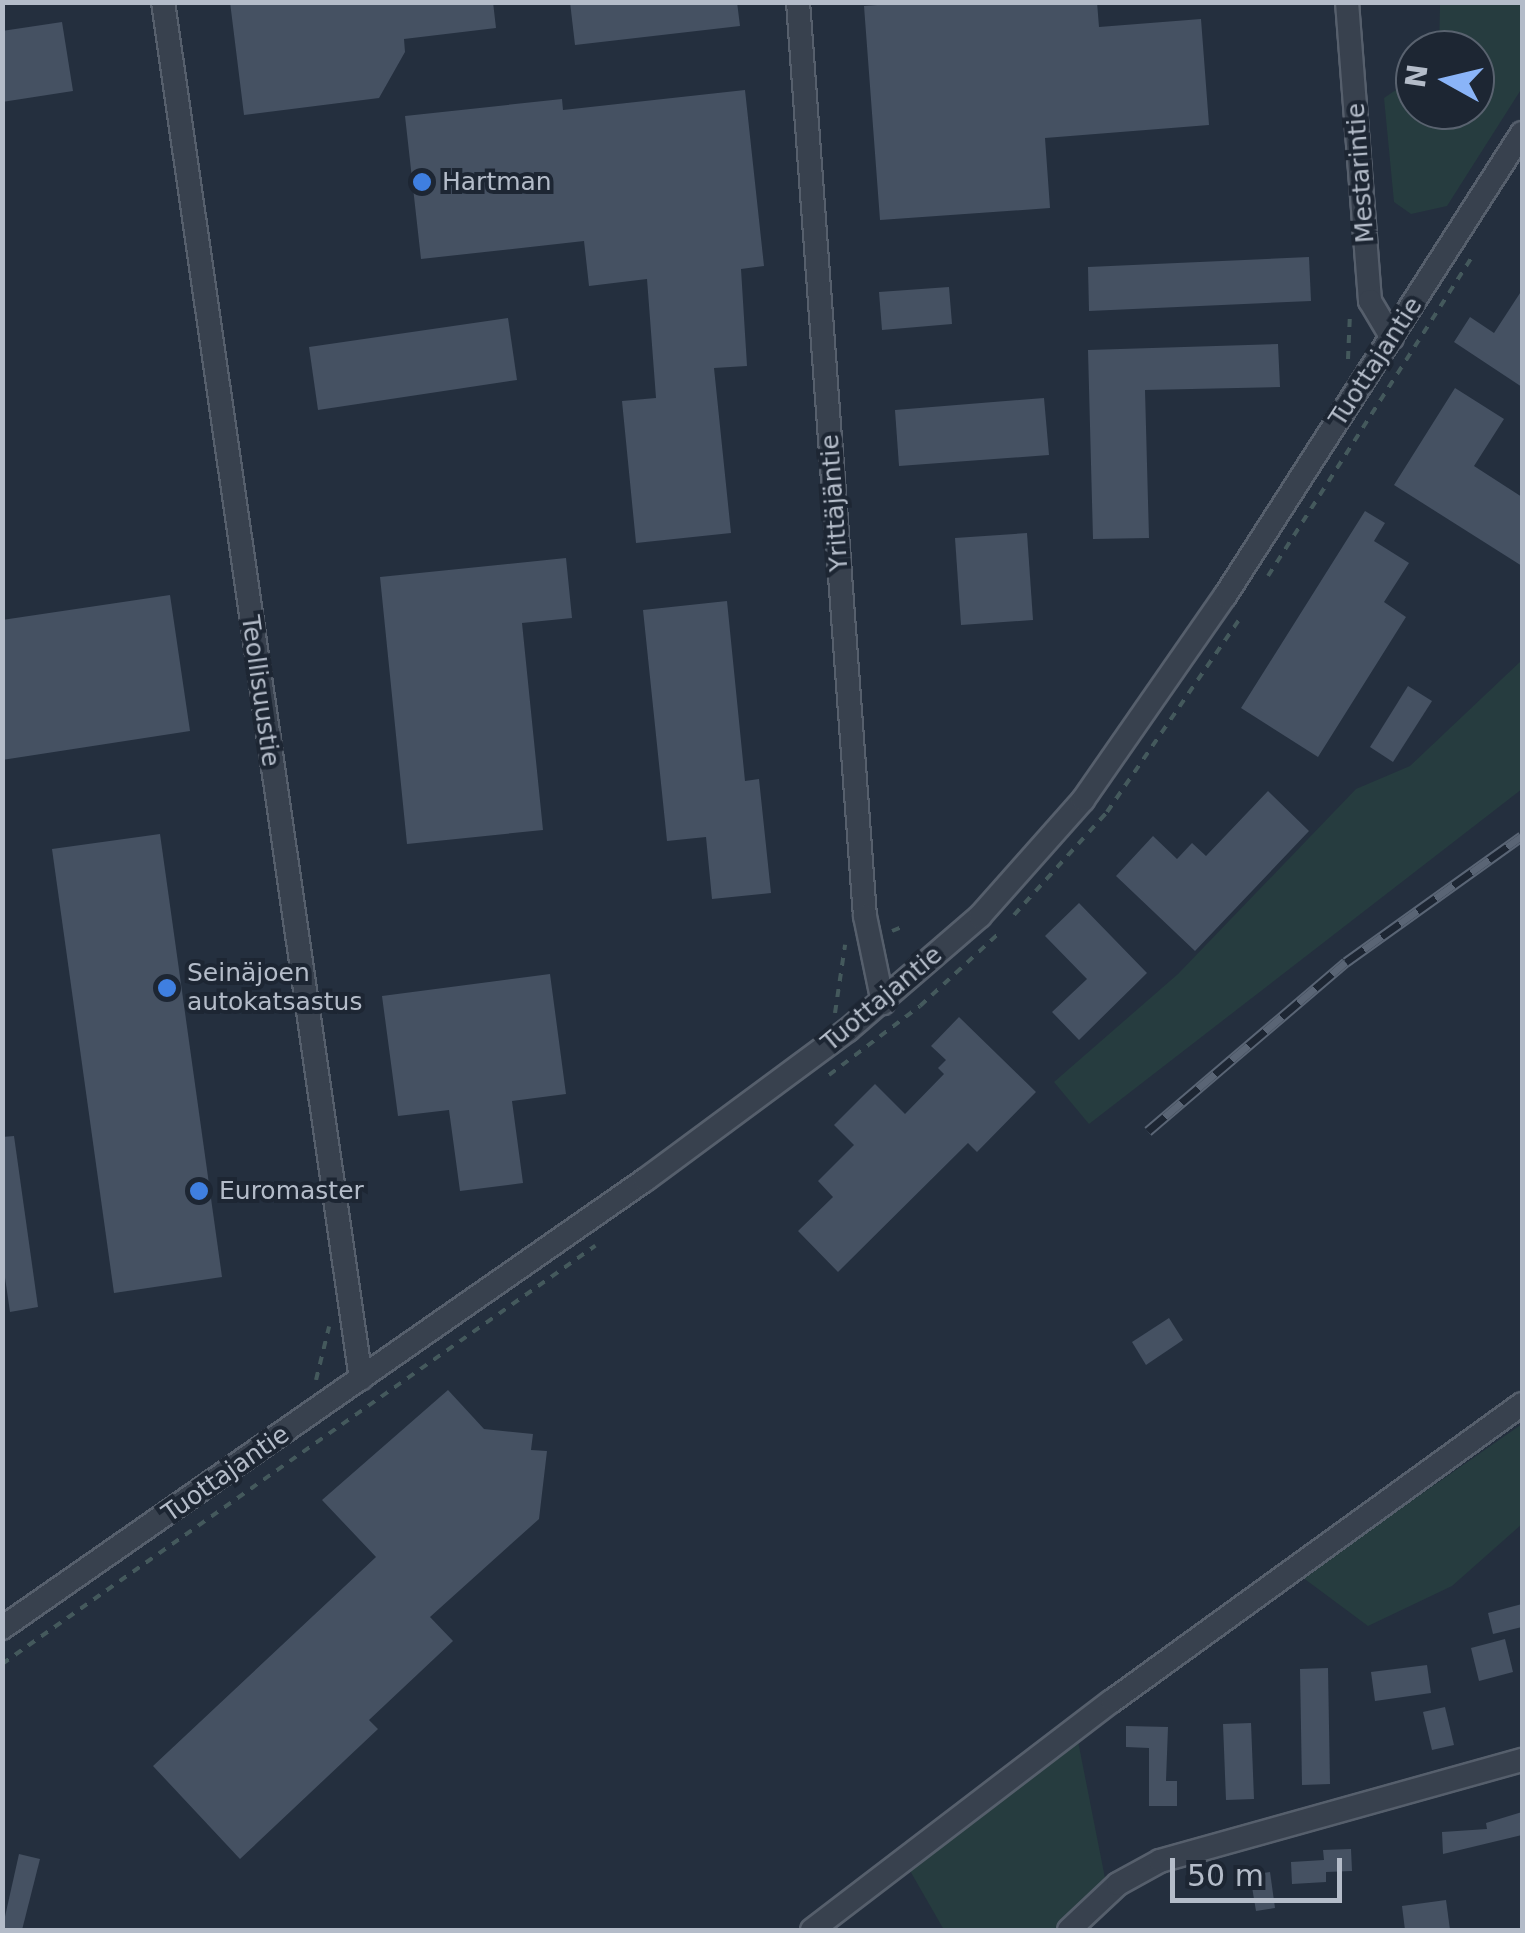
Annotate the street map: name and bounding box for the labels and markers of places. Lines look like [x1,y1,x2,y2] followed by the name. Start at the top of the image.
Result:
[442,167,552,197] place label: Hartman
[411,171,433,193] marker: Hartman
[187,959,362,1018] place label: Seinäjoen autokatsastus
[156,977,178,999] marker: Seinäjoen autokatsastus
[219,1176,364,1206] place label: Euromaster
[188,1180,210,1202] marker: Euromaster

